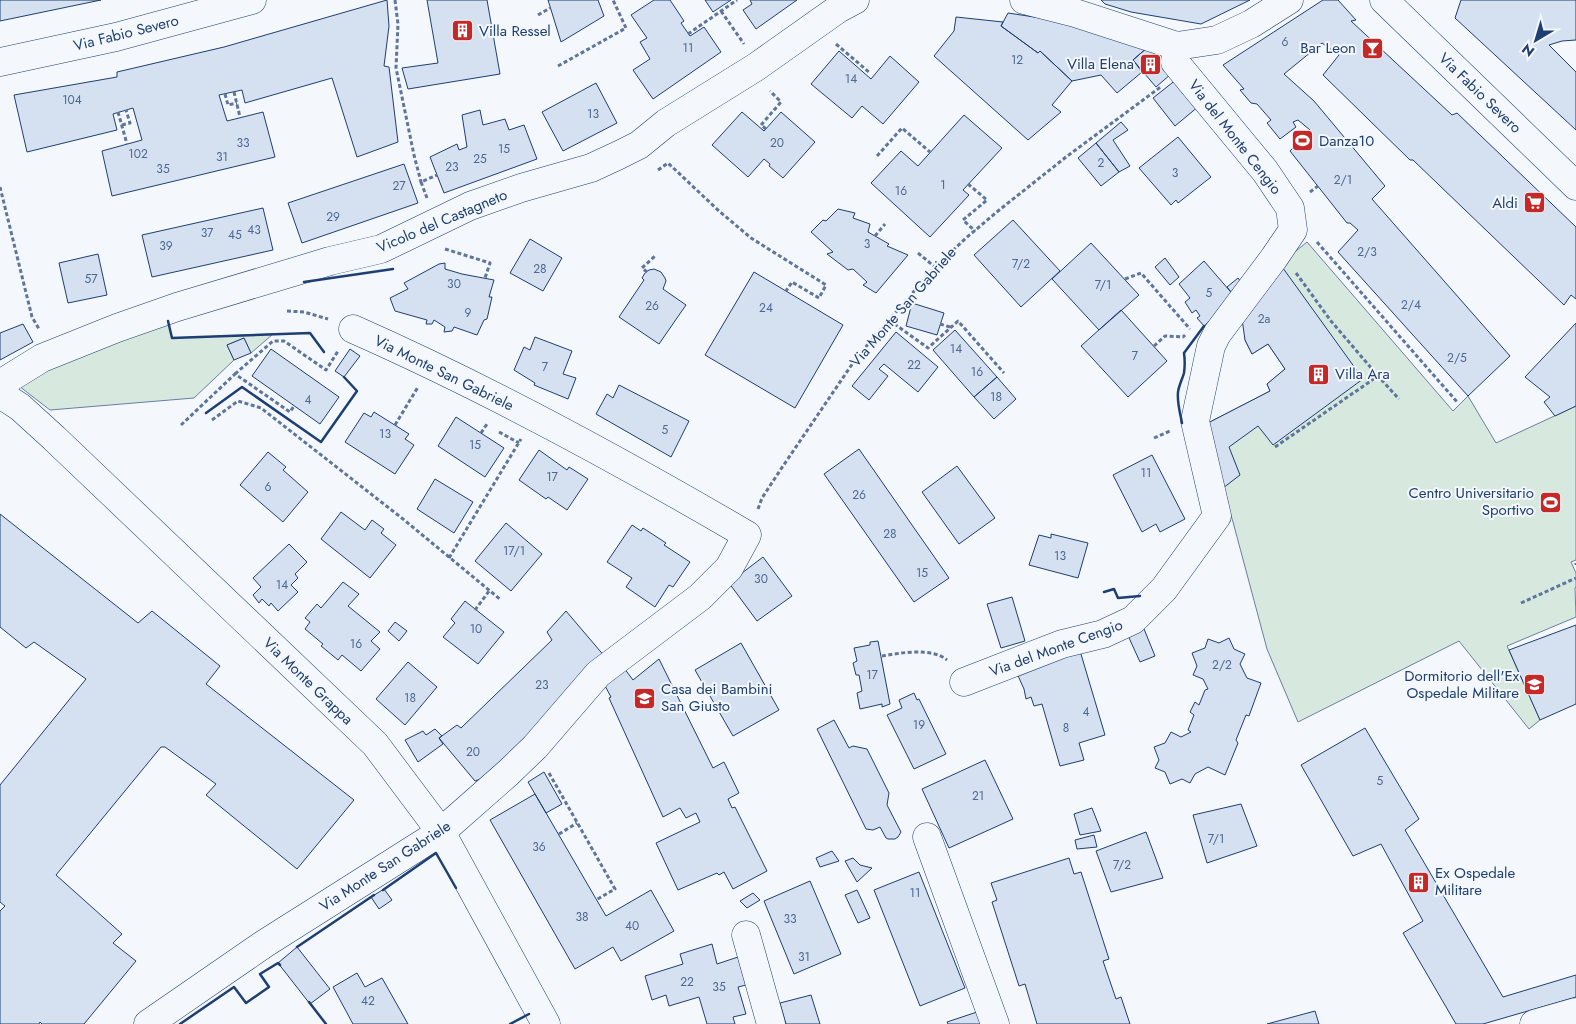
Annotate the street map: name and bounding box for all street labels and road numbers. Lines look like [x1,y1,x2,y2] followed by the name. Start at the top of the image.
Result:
[71,9,181,57] street label: Via Fabio Severo
[1434,48,1526,138] street label: Via Fabio Severo
[1183,75,1287,199] street label: Via del Monte Cengio
[373,184,511,258] street label: Vicolo del Castagneto
[845,242,962,372] street label: Via Monte San Gabriele
[371,330,518,416] street label: Via Monte San Gabriele
[986,614,1126,682] street label: Via del Monte Cengio
[258,632,358,730] street label: Via Monte Grappa
[315,815,455,917] street label: Via Monte San Gabriele

